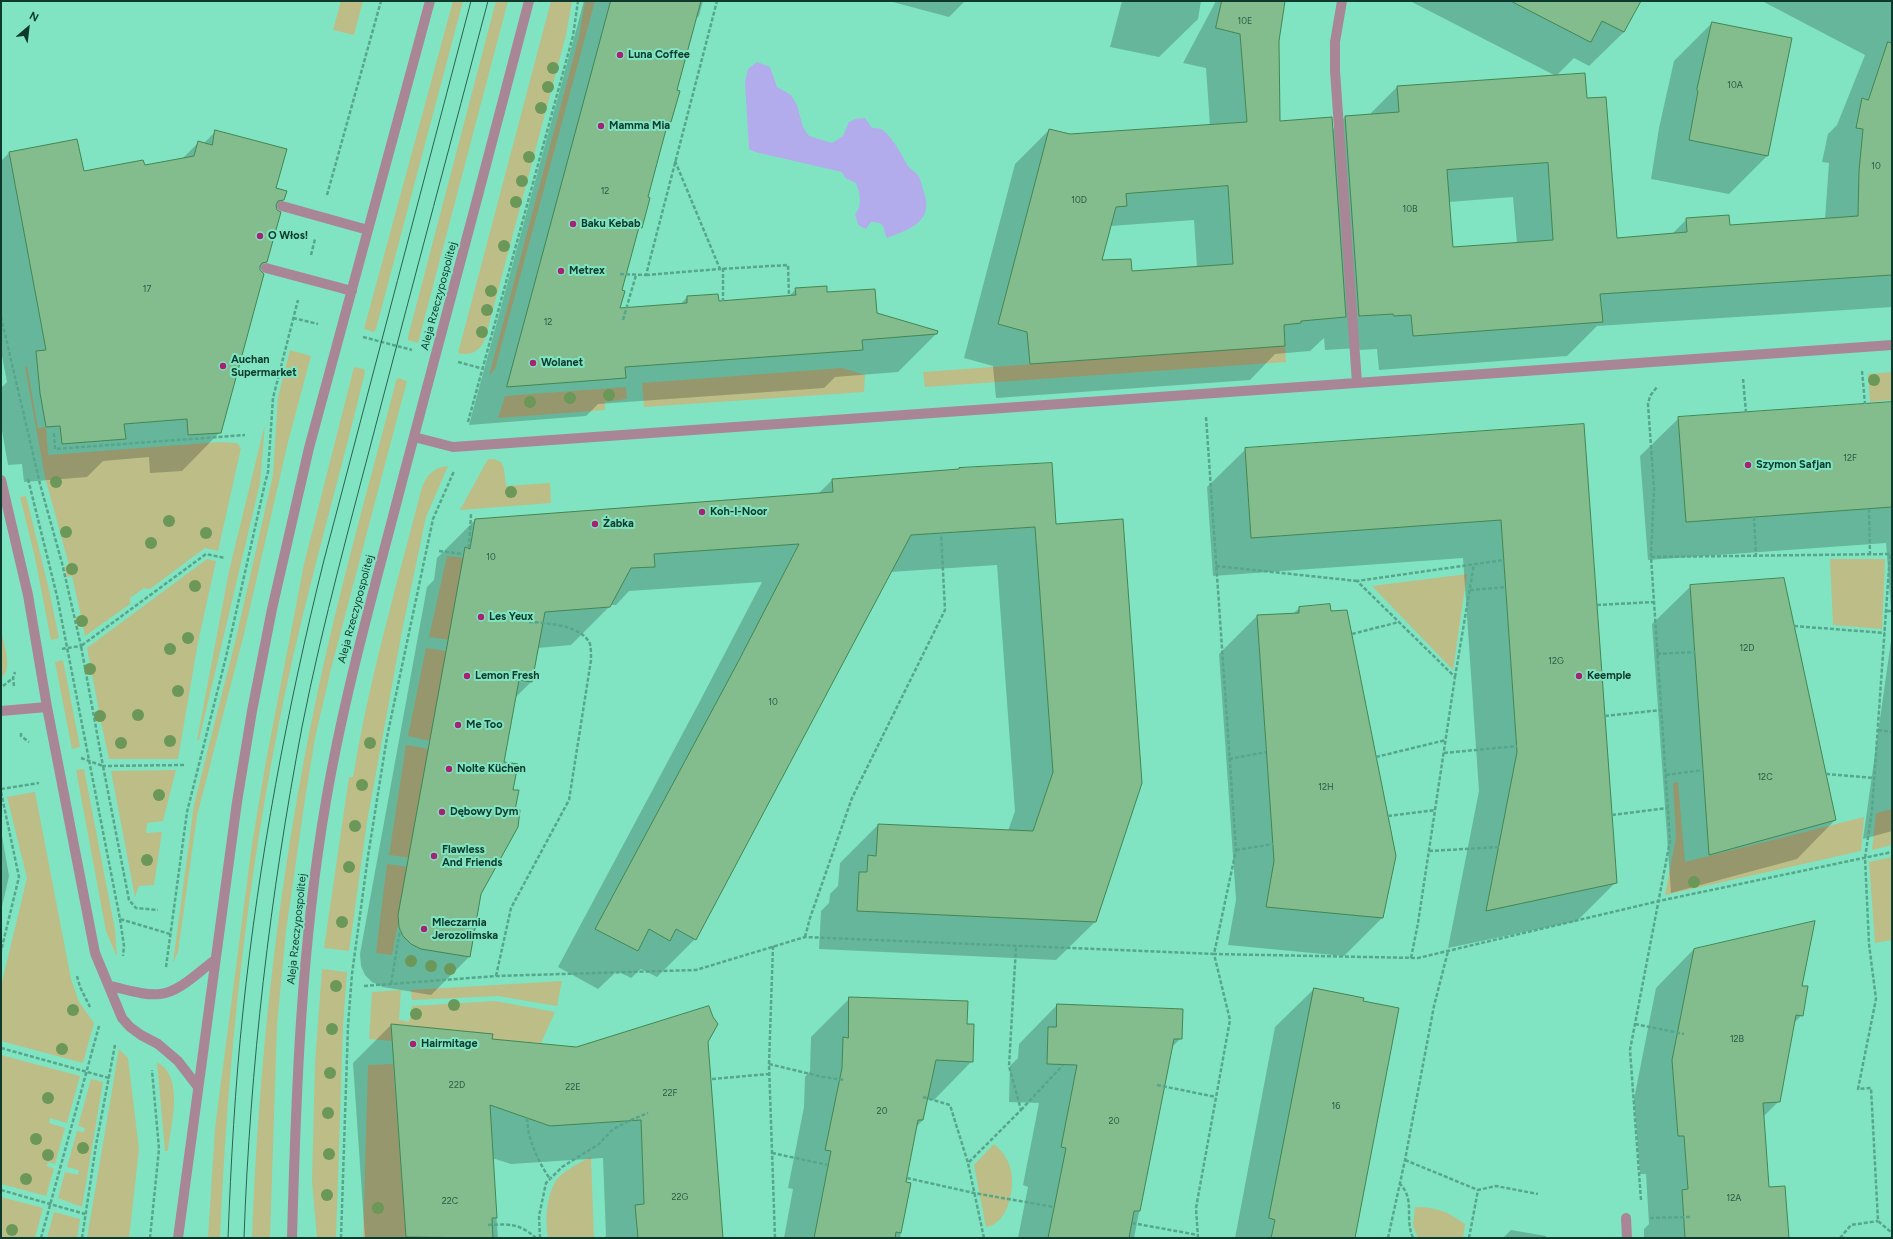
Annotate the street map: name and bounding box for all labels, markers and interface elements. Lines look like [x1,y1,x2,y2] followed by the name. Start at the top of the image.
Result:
[8,8,48,48] north arrow
[27,9,41,25] text: N
[1238,16,1252,26] house number: 10E
[628,48,690,62] place label: Luna Coffee
[615,50,625,60] marker: Luna Coffee
[1727,80,1743,90] house number: 10A
[609,119,670,133] place label: Mamma Mia
[596,121,606,131] marker: Mamma Mia
[1871,161,1881,171] house number: 10
[601,186,609,196] house number: 12
[1071,195,1087,205] house number: 10D
[1403,204,1417,214] house number: 10B
[581,217,640,231] place label: Baku Kebab
[568,219,578,229] marker: Baku Kebab
[268,229,308,243] place label: O Włos!
[255,231,265,241] marker: O Włos!
[418,240,460,352] street label: Aleja Rzeczypospolitej
[569,264,605,278] place label: Metrex
[556,266,566,276] marker: Metrex
[143,284,151,294] house number: 17
[544,317,552,327] house number: 12
[231,353,297,379] place label: Auchan Supermarket
[541,356,583,370] place label: Wolanet
[528,358,538,368] marker: Wolanet
[218,361,228,371] marker: Auchan Supermarket
[1843,453,1857,463] house number: 12F
[1756,458,1831,472] place label: Szymon Safjan
[1743,460,1753,470] marker: Szymon Safjan
[710,505,767,519] place label: Koh-I-Noor
[697,507,707,517] marker: Koh-I-Noor
[603,517,634,531] place label: Żabka
[590,519,600,529] marker: Żabka
[486,552,496,562] house number: 10
[335,553,377,665] street label: Aleja Rzeczypospolitej
[489,610,533,624] place label: Les Yeux
[476,612,486,622] marker: Les Yeux
[1740,643,1754,653] house number: 12D
[1548,656,1564,666] house number: 12G
[475,669,539,683] place label: Lemon Fresh
[1587,669,1631,683] place label: Keemple
[462,671,472,681] marker: Lemon Fresh
[1574,671,1584,681] marker: Keemple
[768,697,778,707] house number: 10
[466,718,503,732] place label: Me Too
[453,720,463,730] marker: Me Too
[457,762,526,776] place label: Nolte Küchen
[444,764,454,774] marker: Nolte Küchen
[1757,772,1773,782] house number: 12C
[1318,782,1334,792] house number: 12H
[450,805,518,819] place label: Dębowy Dym
[437,807,447,817] marker: Dębowy Dym
[442,843,502,869] place label: Flawless And Friends
[429,851,439,861] marker: Flawless And Friends
[285,873,309,985] street label: Aleja Rzeczypospolitej
[432,916,498,942] place label: Mleczarnia Jerozolimska
[419,924,429,934] marker: Mleczarnia Jerozolimska
[1730,1034,1744,1044] house number: 12B
[421,1037,478,1051] place label: Hairmitage
[408,1039,418,1049] marker: Hairmitage
[449,1080,465,1090] house number: 22D
[565,1082,581,1092] house number: 22E
[663,1088,677,1098] house number: 22F
[1332,1101,1340,1111] house number: 16
[877,1106,887,1116] house number: 20
[1109,1116,1119,1126] house number: 20
[672,1192,688,1202] house number: 22G
[1727,1193,1741,1203] house number: 12A
[442,1196,458,1206] house number: 22C

